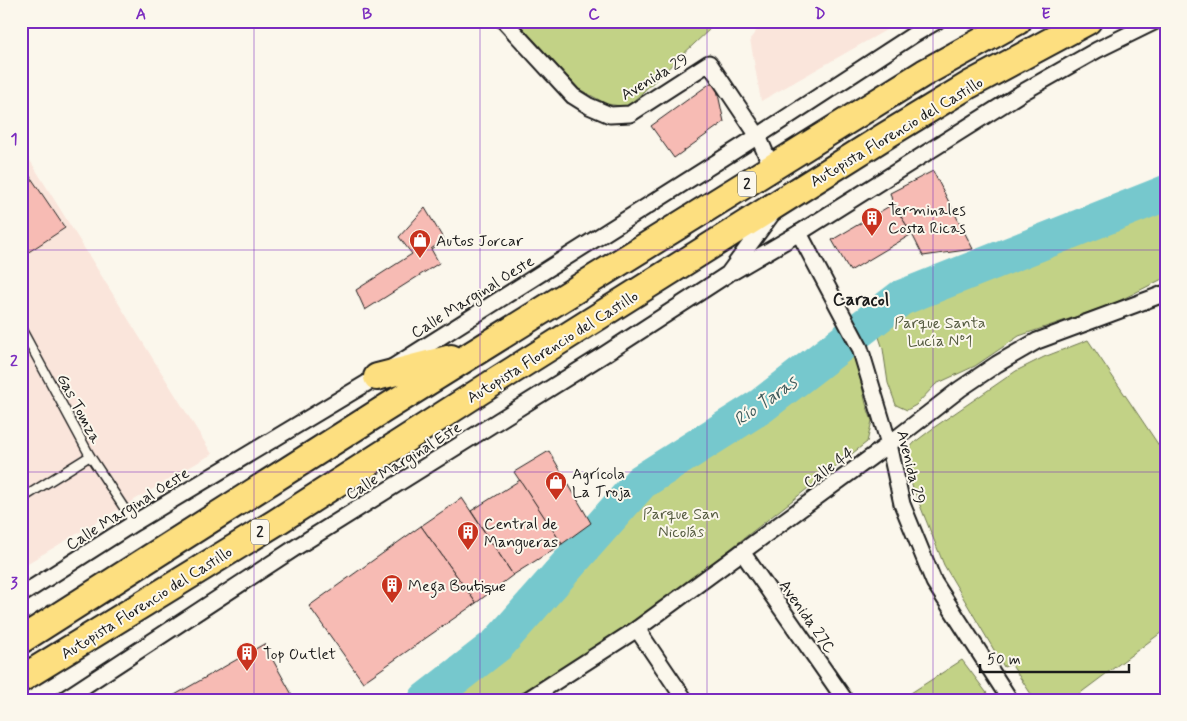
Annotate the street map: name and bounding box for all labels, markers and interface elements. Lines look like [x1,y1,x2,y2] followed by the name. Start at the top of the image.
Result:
[136,4,146,25] text: A
[362,4,372,25] text: B
[588,4,600,25] text: C
[814,4,826,25] text: D
[1041,4,1051,25] text: E
[617,49,692,106] street label: Avenida 29
[806,72,987,192] street label: Autopista Florencio del Castillo
[10,129,18,150] text: 1
[738,172,756,196] road number: 2
[888,200,966,239] place label: Terminales Costa Ricas
[860,206,884,237] building icon: Terminales Costa Ricas
[408,228,432,259] shop icon: Autos Jorcar
[436,231,524,252] place label: Autos Jorcar
[407,251,539,344] street label: Calle Marginal Oeste
[463,286,642,409] street label: Autopista Florencio del Castillo
[833,288,889,312] district label: Caracol
[894,313,986,352] park label: Parque Santa Lucía Nº1
[10,351,18,372] text: 2
[52,370,106,448] street label: Gas Tomza
[729,370,804,432] water label: Río Taras
[342,417,466,506] street label: Calle Marginal Este
[891,428,930,506] street label: Avenida 29
[799,443,859,494] street label: Calle 44
[62,463,194,556] street label: Calle Marginal Oeste
[572,464,631,503] place label: Agrícola La Troja
[544,470,568,501] shop icon: Agrícola La Troja
[643,504,719,543] park label: Parque San Nicolás
[484,514,558,554] place label: Central de Mangueras
[251,520,269,544] road number: 2
[456,520,480,551] building icon: Central de Mangueras
[57,542,236,665] street label: Autopista Florencio del Castillo
[10,573,18,594] text: 3
[380,573,404,604] building icon: Mega Boutique
[408,576,506,598] place label: Mega Boutique
[774,576,840,658] street label: Avenida 27C
[235,641,259,672] building icon: Top Outlet
[980,641,1128,673] scale bar
[263,644,337,665] place label: Top Outlet
[987,650,1021,670] text: 50 m

